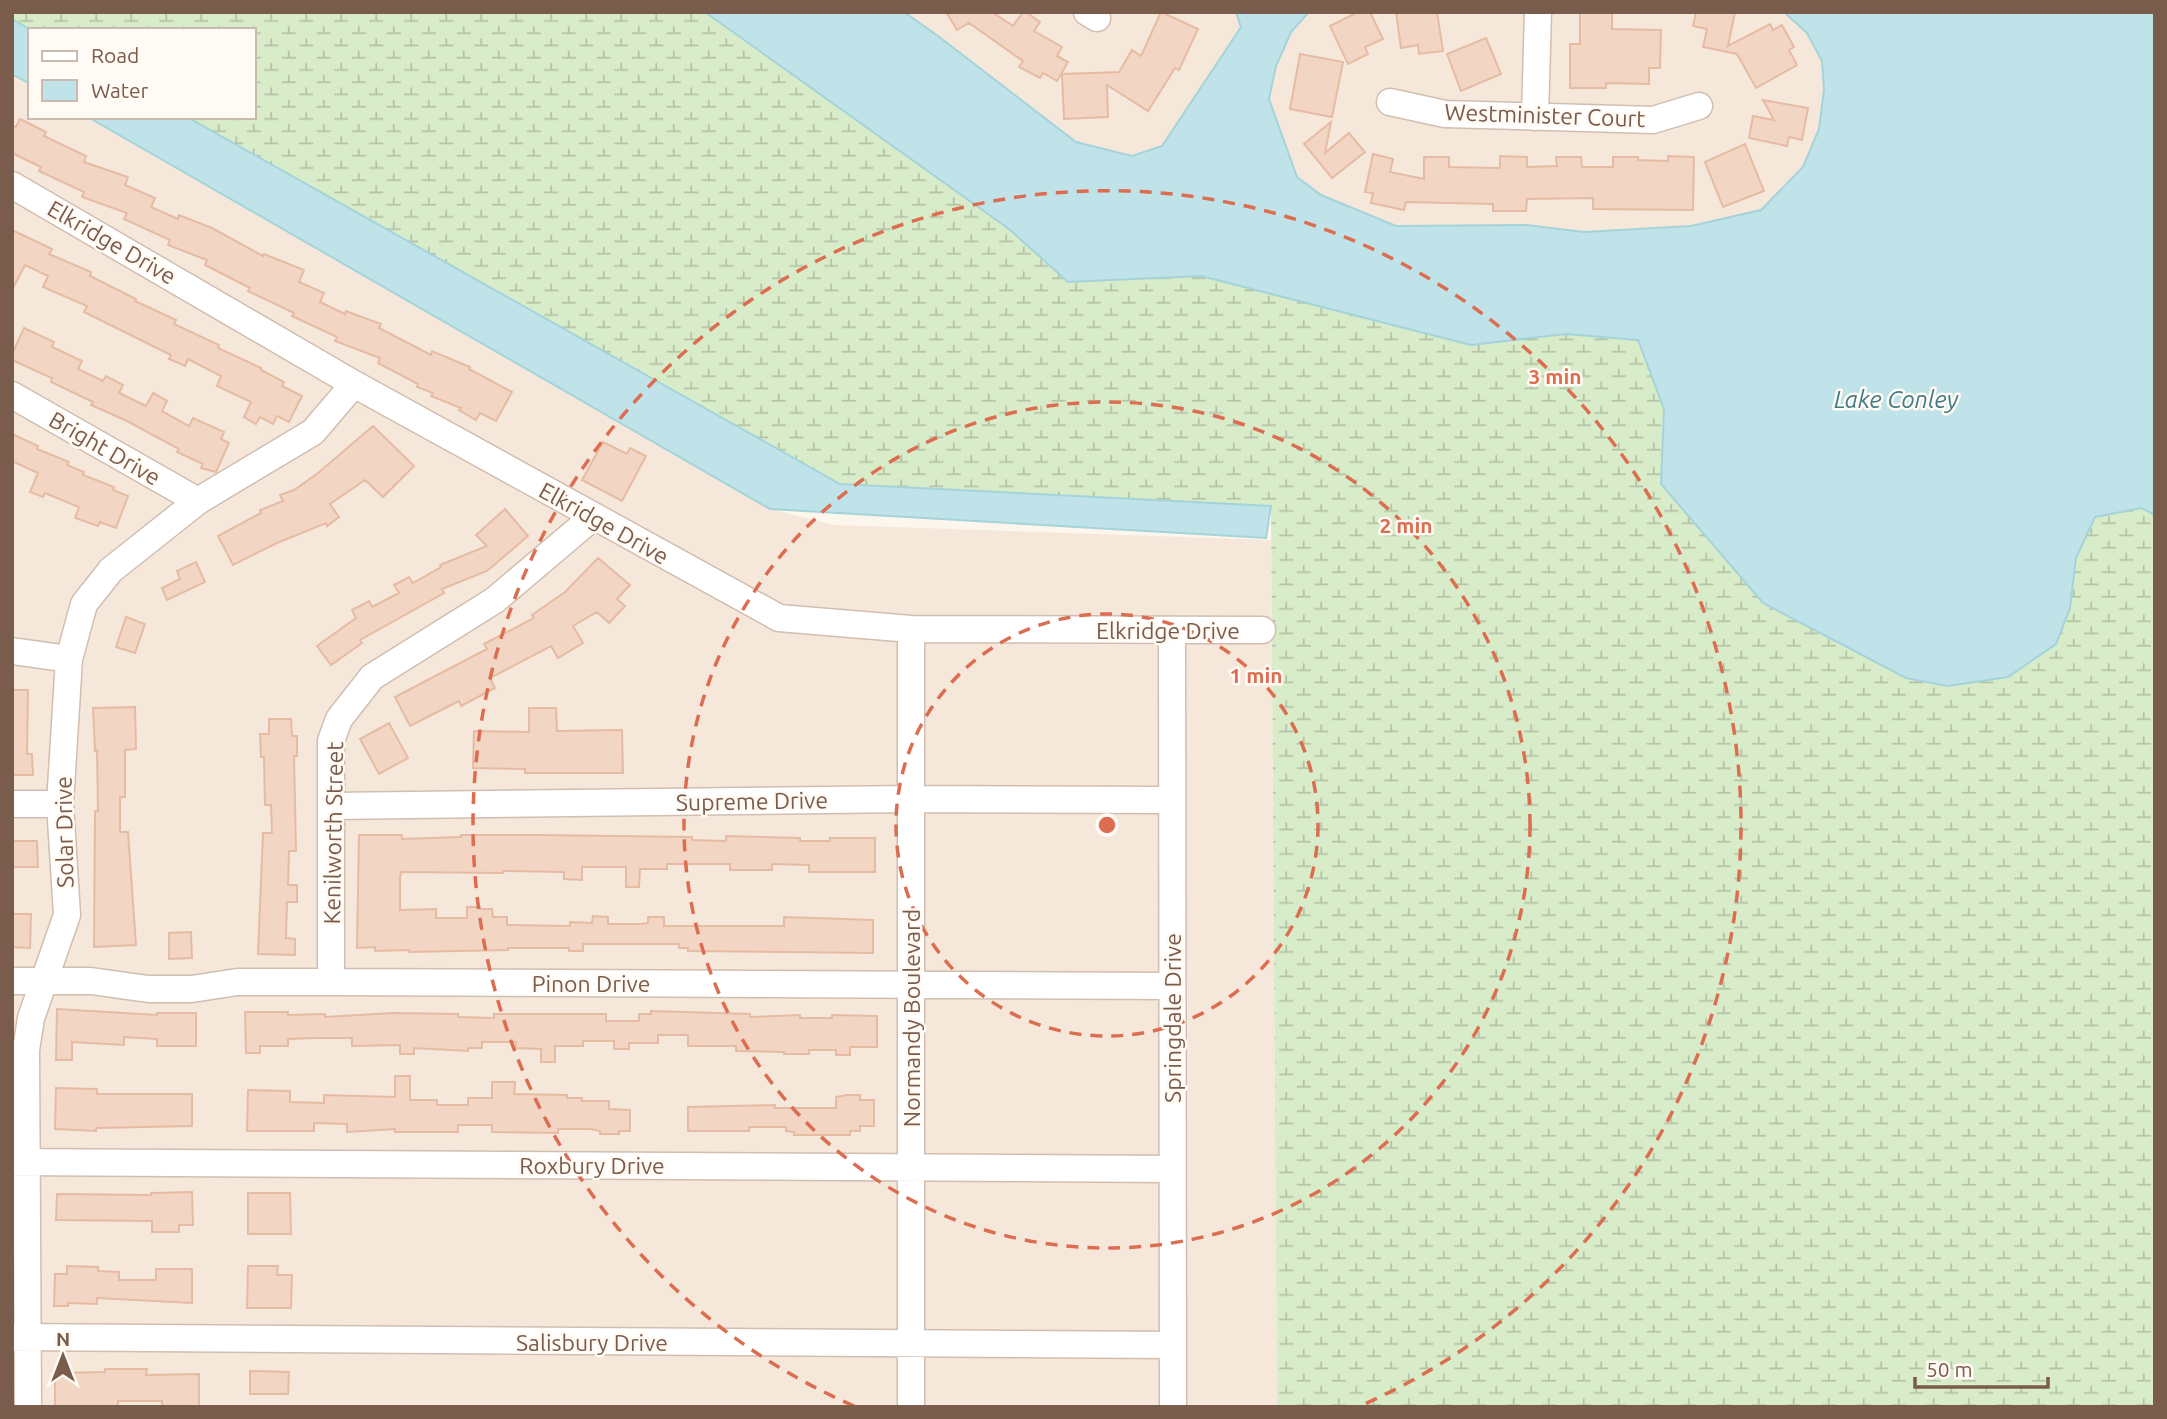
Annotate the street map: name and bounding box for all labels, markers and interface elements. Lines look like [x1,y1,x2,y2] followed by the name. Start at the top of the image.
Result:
[28,28,256,119] legend
[91,43,139,67] text: Road
[91,78,149,102] text: Water
[1444,99,1646,131] street label: Westminister Court
[43,195,181,289] street label: Elkridge Drive
[1528,364,1582,388] text: 3 min
[1834,386,1959,413] water label: Lake Conley
[45,406,165,490] street label: Bright Drive
[535,477,673,569] street label: Elkridge Drive
[1379,513,1433,537] text: 2 min
[1096,618,1240,643] street label: Elkridge Drive
[1229,663,1283,687] text: 1 min
[319,741,347,925] street label: Kenilworth Street
[51,776,77,888] street label: Solar Drive
[676,787,828,815] street label: Supreme Drive
[1095,813,1119,837] centre of rings
[899,909,924,1127] street label: Normandy Boulevard
[1160,933,1185,1103] street label: Springdale Drive
[532,971,650,996] street label: Pinon Drive
[519,1153,665,1178] street label: Roxbury Drive
[28,1321,98,1391] north arrow
[56,1328,70,1350] text: N
[516,1330,668,1355] street label: Salisbury Drive
[1915,1346,2048,1390] scale bar
[1926,1357,1973,1381] text: 50 m

